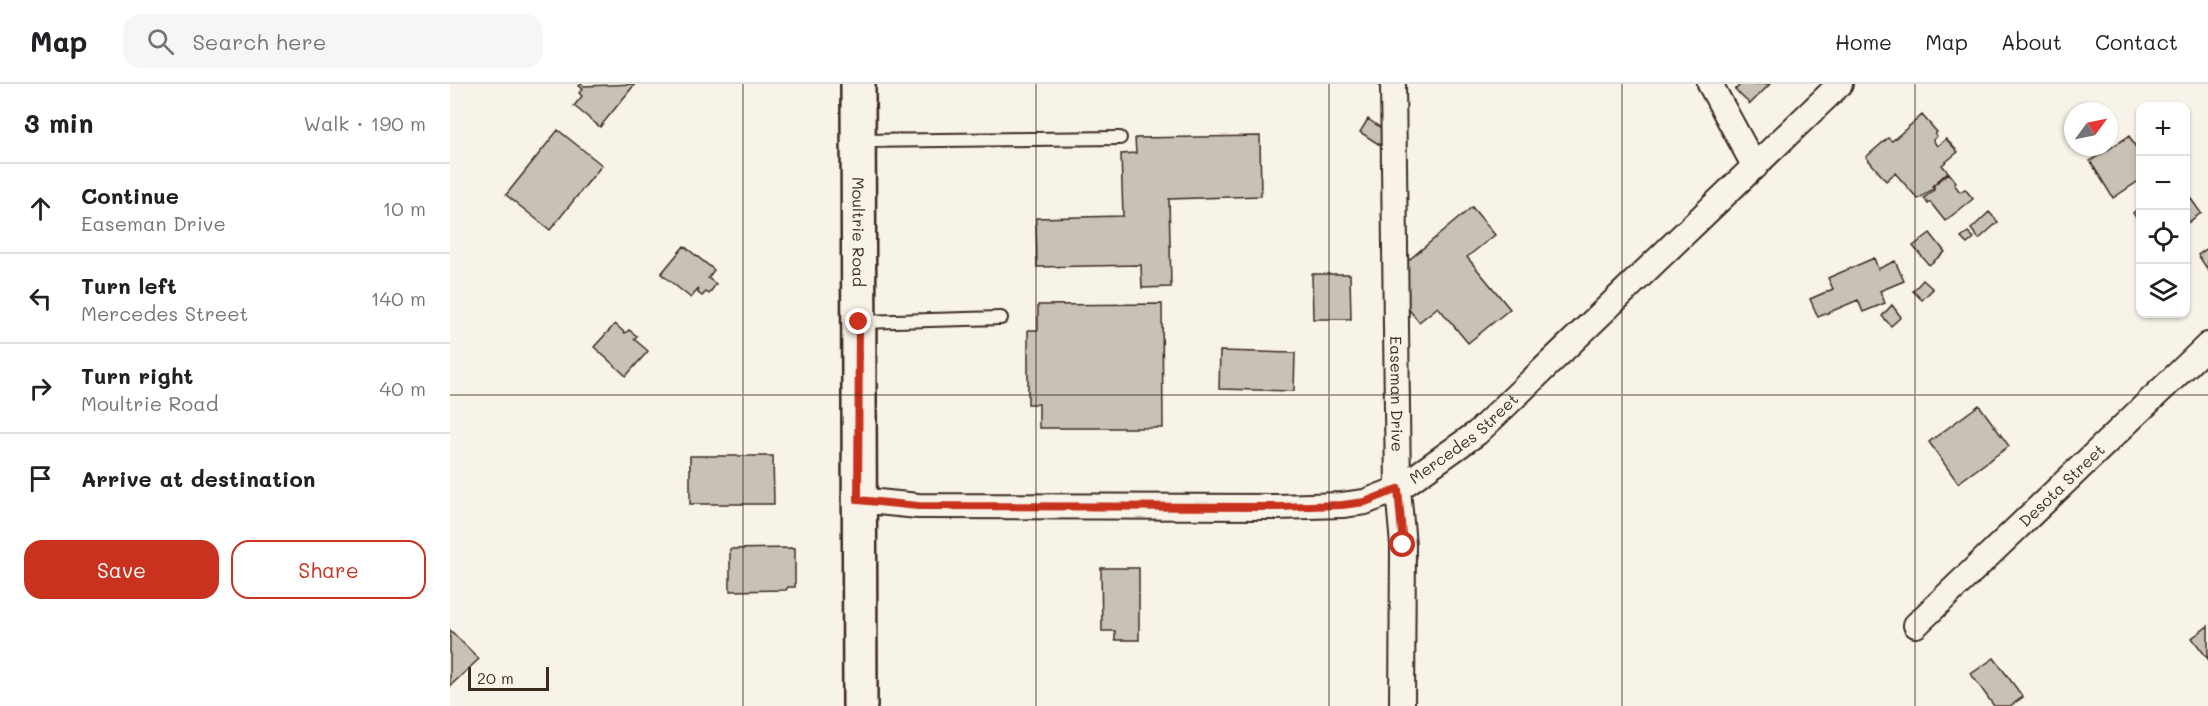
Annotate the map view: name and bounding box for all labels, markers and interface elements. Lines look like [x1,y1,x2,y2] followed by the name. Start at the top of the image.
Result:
[123,14,543,68] search box
[30,23,87,59] text: Map
[144,25,177,58] icon: search
[192,27,326,56] text: Search here
[1835,28,1892,55] text: Home
[1925,28,1968,55] text: Map
[2001,28,2062,55] text: About
[2095,28,2178,55] text: Contact
[2064,102,2118,156] north arrow
[2136,102,2190,318] map controls
[2136,102,2190,156] button: +
[24,106,93,140] text: 3 min
[303,110,426,136] text: Walk · 190 m
[2136,156,2190,210] button: −
[848,177,870,287] street label: Moultrie Road
[81,181,179,210] text: Continue
[24,192,57,225] icon: ahead
[382,195,426,221] text: 10 m
[81,210,226,236] text: Easeman Drive
[2136,210,2190,264] button: locate
[2136,264,2190,318] button: layers
[81,271,177,300] text: Turn left
[24,282,57,315] icon: left
[371,285,426,311] text: 140 m
[81,300,248,326] text: Mercedes Street
[845,308,871,334] route end
[1386,336,1409,452] street label: Easeman Drive
[81,361,193,390] text: Turn right
[24,372,57,405] icon: right
[380,375,426,401] text: 40 m
[1405,388,1522,488] street label: Mercedes Street
[81,390,218,416] text: Moultrie Road
[2014,439,2109,531] street label: Desota Street
[24,462,57,495] icon: arrive
[81,464,316,493] text: Arrive at destination
[1389,531,1415,557] route start
[24,540,219,599] button: Save
[231,540,426,599] button: Share
[468,664,549,692] scale bar
[477,667,514,688] text: 20 m

